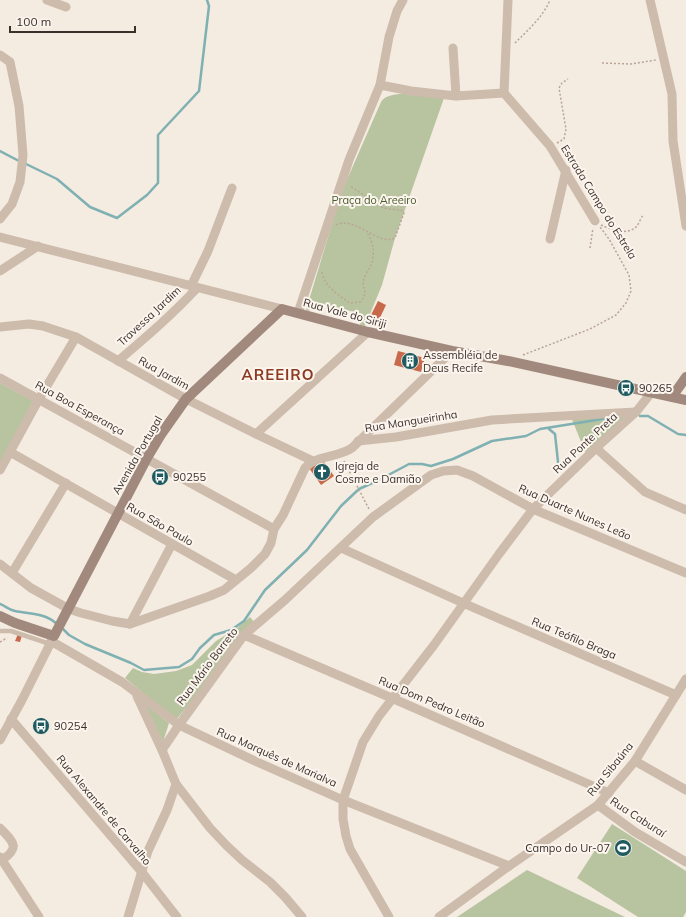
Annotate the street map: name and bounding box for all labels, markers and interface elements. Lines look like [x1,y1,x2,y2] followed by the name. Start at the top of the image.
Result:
[10,8,135,34] scale bar
[16,14,51,29] text: 100 m
[558,142,640,262] street label: Estrada Campo do Estrela
[331,193,417,207] park label: Praça do Areeiro
[114,283,184,349] street label: Travessa Jardim
[302,295,388,331] street label: Rua Vale do Siriji
[423,348,497,375] place label: Assembléia de Deus Recife
[400,351,420,371] building icon: Assembléia de Deus Recife
[136,353,192,393] street label: Rua Jardim
[241,365,315,384] district label: AREEIRO
[33,378,127,438] street label: Rua Boa Esperança
[616,378,636,398] bus stop icon: 90265
[639,381,672,395] place label: 90265
[364,407,458,435] street label: Rua Mangueirinha
[550,410,620,476] street label: Rua Ponte Preta
[109,413,165,497] street label: Avenida Portugal
[335,459,421,486] place label: Igreja de Cosme e Damião
[312,462,332,482] church icon: Igreja de Cosme e Damião
[150,467,170,487] bus stop icon: 90255
[173,470,206,484] place label: 90255
[517,481,633,543] street label: Rua Duarte Nunes Leão
[124,499,196,549] street label: Rua São Paulo
[529,614,619,662] street label: Rua Teófilo Braga
[173,625,241,707] street label: Rua Mário Barreto
[377,673,487,731] street label: Rua Dom Pedro Leitão
[31,716,51,736] bus stop icon: 90254
[54,719,87,733] place label: 90254
[215,724,339,790] street label: Rua Marquês de Marialva
[584,739,636,799] street label: Rua Sibaúna
[54,752,154,868] street label: Rua Alexandre de Carvalho
[608,794,670,841] street label: Rua Caburaí
[613,838,633,858] sports icon: Campo do Ur-07
[525,841,610,855] place label: Campo do Ur-07

